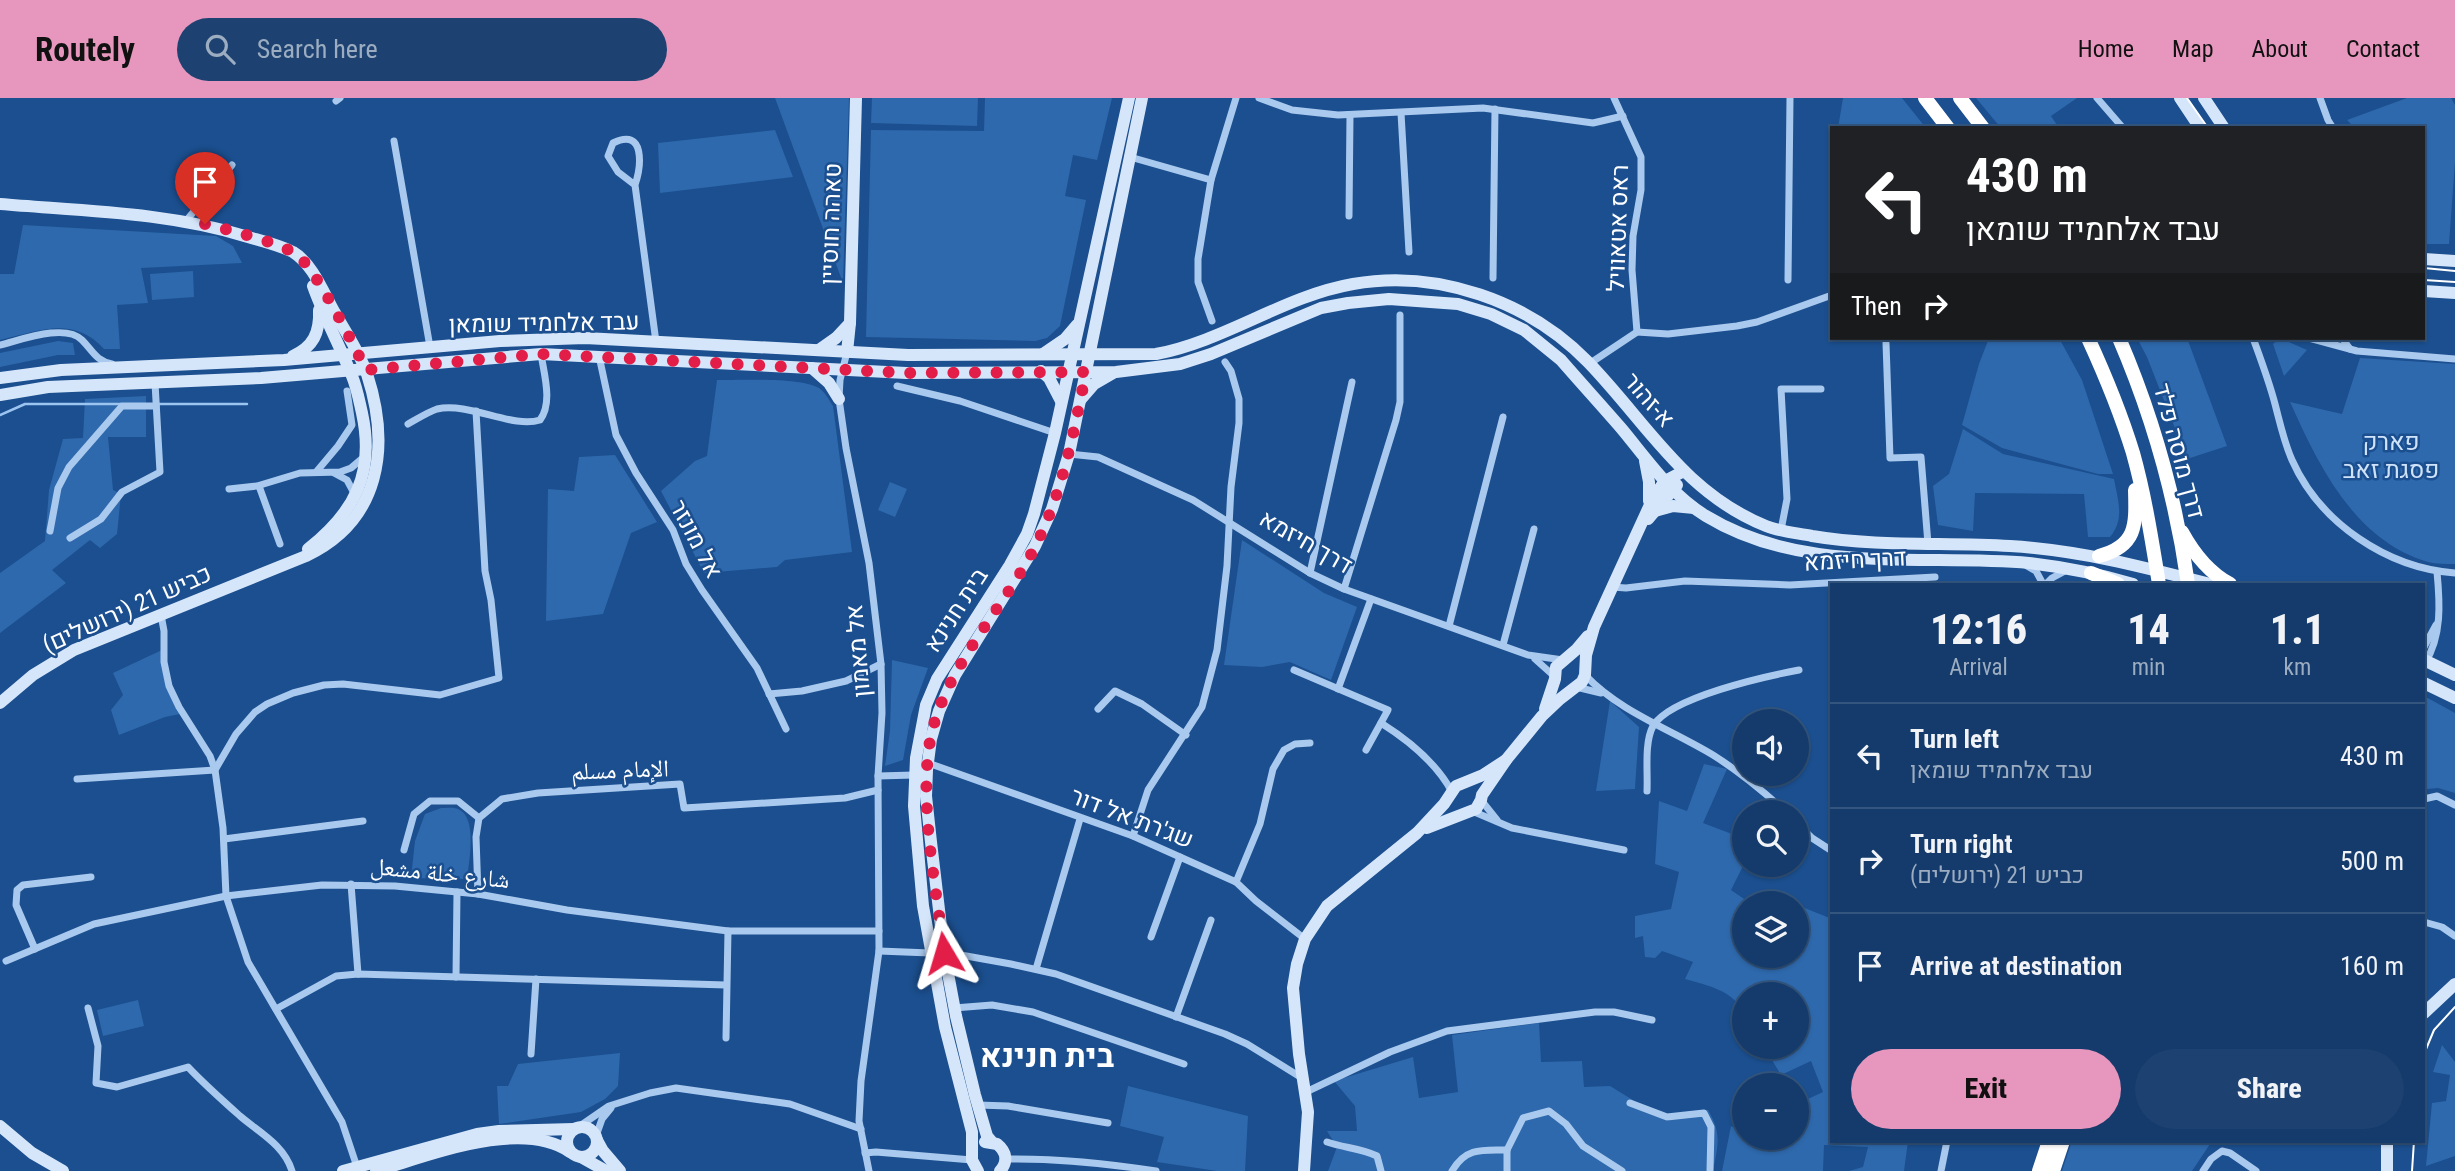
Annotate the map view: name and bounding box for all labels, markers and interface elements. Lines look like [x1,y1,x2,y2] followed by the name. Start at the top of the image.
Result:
[177,18,667,81] search box
[35,30,135,69] text: Routely
[201,30,239,68] icon: search
[257,34,378,64] text: Search here
[2078,35,2134,63] text: Home
[2172,35,2214,63] text: Map
[2252,35,2308,63] text: About
[2346,35,2420,63] text: Contact
[1966,147,2088,204] text: 430 m
[175,152,235,224] pin
[1851,154,1942,245] icon: left
[815,162,847,286] street label: טאהה חוסיין
[186,163,224,201] icon: arrive
[1602,164,1634,292] street label: ראס אטאוויל
[1966,210,2221,248] text: עבד אלחמיד שומאן
[1916,287,1954,325] icon: right
[1851,291,1902,321] text: Then
[448,307,640,339] street label: עבד אלחמיד שומאן
[1618,367,1680,433] street label: א-זהור
[2148,380,2210,522] street label: דרך מוסה פלד
[2343,428,2439,484] park label: פארק פסגת זאב
[664,495,728,583] street label: אל מונזר
[1255,504,1357,580] street label: דרך חיזמא
[1803,543,1907,577] street label: דרך חיזמא
[38,559,216,659] street label: כביש 21 (ירושלים)
[918,562,994,657] street label: בית חנינא
[840,603,876,699] street label: אל מאמון
[1930,605,2027,654] text: 12:16
[2127,605,2170,654] text: 14
[2270,605,2325,654] text: 1.1
[1949,654,2008,681] text: Arrival
[2132,654,2165,681] text: min
[2284,654,2311,681] text: km
[1732,709,1809,1150] map controls
[1732,709,1809,786] button: sound
[1910,724,1999,754] text: Turn left
[1851,737,1889,775] icon: left
[2340,741,2404,771] text: 430 m
[571,754,669,788] street label: الإمام مسلم
[1910,757,2093,784] text: עבד אלחמיד שומאן
[1067,782,1197,854] street label: שג'רת אל דור
[1732,800,1809,877] button: search
[1910,829,2012,859] text: Turn right
[1851,842,1889,880] icon: right
[2340,846,2404,876] text: 500 m
[369,852,511,895] street label: شارع خلة مشعل
[1910,862,2084,889] text: כביש 21 (ירושלים)
[1732,891,1809,968] button: layers
[907,916,981,990] position arrow
[1851,947,1889,985] icon: arrive
[1910,951,2122,981] text: Arrive at destination
[2340,951,2404,981] text: 160 m
[1732,982,1809,1059] button: +
[980,1037,1114,1075] district label: בית חנינא
[1851,1049,2121,1129] button: Exit
[2135,1049,2404,1129] button: Share
[1732,1073,1809,1150] button: −

